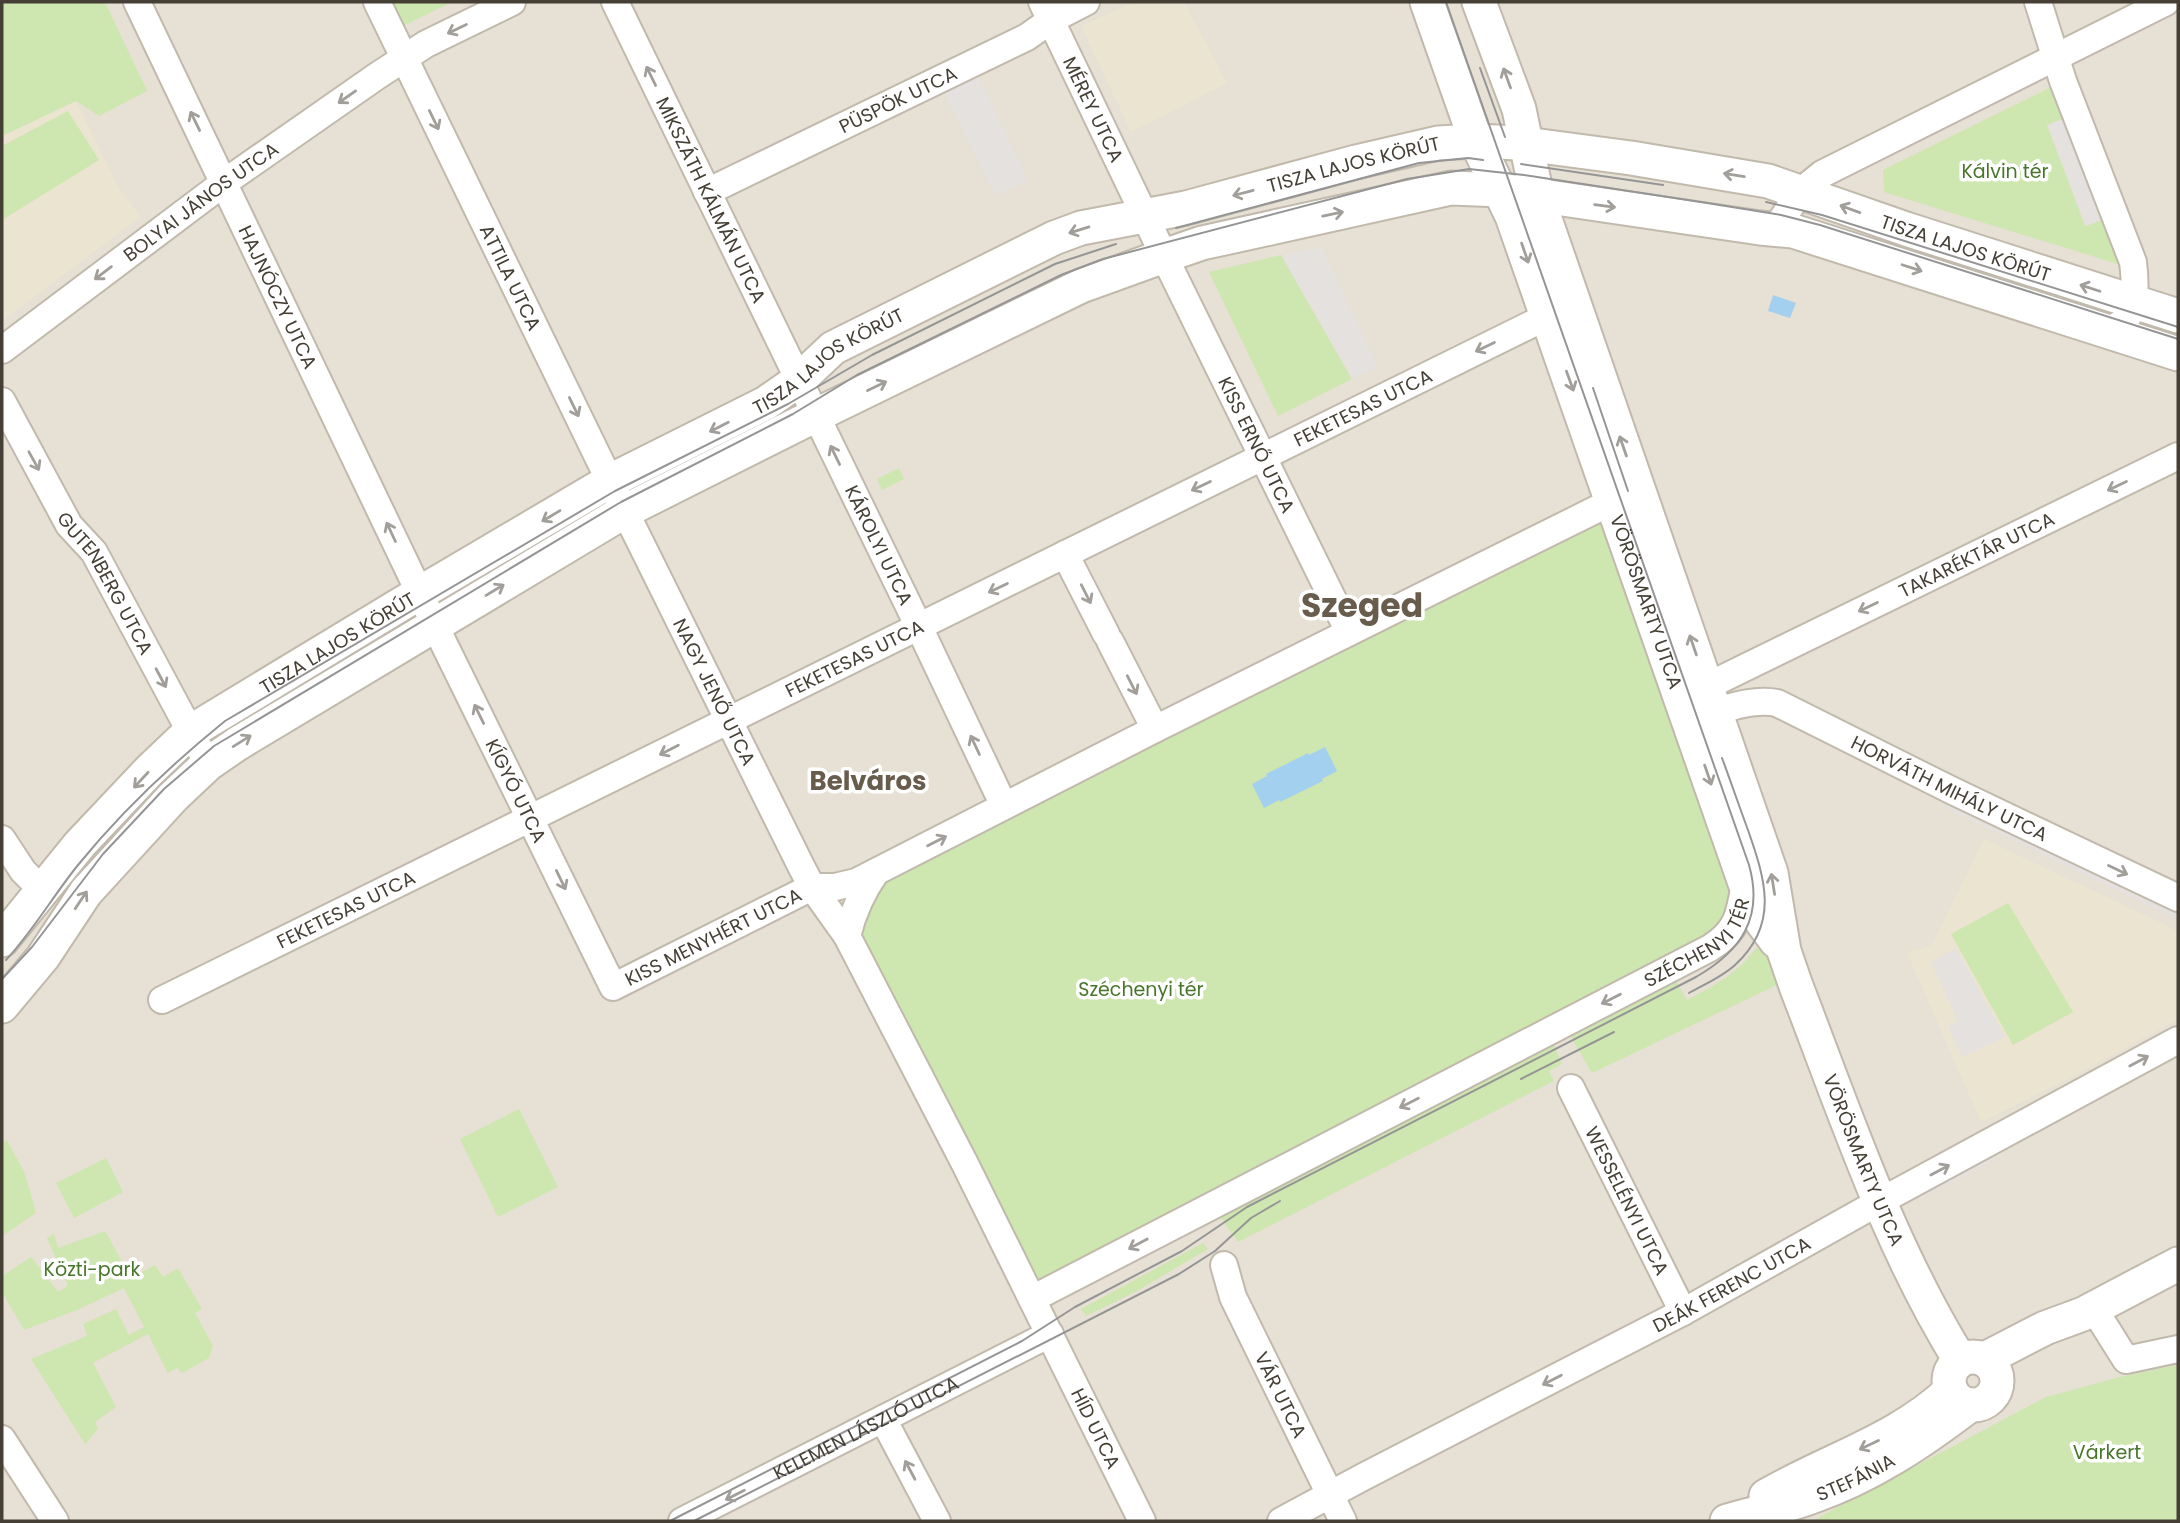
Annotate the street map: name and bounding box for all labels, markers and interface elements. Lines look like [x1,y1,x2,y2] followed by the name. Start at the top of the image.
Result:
[447,22,468,36] one-way arrow
[1057,52,1130,167] street label: MÉREY UTCA
[834,59,961,140] street label: PÜSPÖK UTCA
[644,66,657,87] one-way arrow
[1500,68,1512,90] one-way arrow
[338,90,357,104] one-way arrow
[650,92,773,307] street label: MIKSZÁTH KÁLMÁN UTCA
[428,109,442,130] one-way arrow
[187,111,201,132] one-way arrow
[1264,129,1443,199] street label: TISZA LAJOS KÖRÚT
[117,135,284,268] street label: BOLYAI JÁNOS UTCA
[1961,158,2049,185] park label: Kálvin tér
[1723,168,1746,181] one-way arrow
[1232,187,1255,200] one-way arrow
[1593,200,1616,213] one-way arrow
[1840,202,1862,215] one-way arrow
[1321,207,1344,220] one-way arrow
[1877,208,2054,288] street label: TISZA LAJOS KÖRÚT
[473,220,548,335] street label: ATTILA UTCA
[232,221,324,373] street label: HAJNÓCZY UTCA
[1068,224,1090,237] one-way arrow
[1520,242,1532,264] one-way arrow
[1901,262,1923,275] one-way arrow
[95,266,113,281] one-way arrow
[2079,281,2101,293] one-way arrow
[748,301,908,421] street label: TISZA LAJOS KÖRÚT
[1475,341,1496,354] one-way arrow
[1289,362,1437,453] street label: FEKETESAS UTCA
[1564,370,1577,391] one-way arrow
[1212,372,1302,517] street label: KISS ERNŐ UTCA
[866,379,887,393] one-way arrow
[567,396,581,417] one-way arrow
[709,420,730,434] one-way arrow
[1616,436,1628,458] one-way arrow
[828,445,842,466] one-way arrow
[28,450,42,470] one-way arrow
[2107,479,2128,493] one-way arrow
[1192,480,1212,494] one-way arrow
[839,481,920,610] street label: KÁROLYI UTCA
[1894,505,2059,604] street label: TAKARÉKTÁR UTCA
[51,507,160,659] street label: GUTENBERG UTCA
[542,509,562,523] one-way arrow
[1604,511,1690,693] street label: VÖRÖSMARTY UTCA
[384,522,397,543] one-way arrow
[988,581,1009,595] one-way arrow
[1301,582,1423,629] district label: Szeged
[484,583,504,597] one-way arrow
[1079,583,1093,604] one-way arrow
[254,585,420,700] street label: TISZA LAJOS KÖRÚT
[1858,601,1879,614] one-way arrow
[780,613,928,704] street label: FEKETESAS UTCA
[667,614,763,770] street label: NAGY JENŐ UTCA
[1686,635,1698,657] one-way arrow
[154,667,168,687] one-way arrow
[1126,674,1140,695] one-way arrow
[472,704,486,725] one-way arrow
[1847,729,2053,848] street label: HORVÁTH MIHÁLY UTCA
[231,733,251,747] one-way arrow
[479,734,553,847] street label: KÍGYÓ UTCA
[968,734,981,756] one-way arrow
[659,743,679,757] one-way arrow
[810,763,926,799] district label: Belváros
[1703,763,1715,785] one-way arrow
[133,771,149,789] one-way arrow
[926,833,947,847] one-way arrow
[2107,863,2128,877] one-way arrow
[272,864,420,955] street label: FEKETESAS UTCA
[555,869,569,890] one-way arrow
[1766,873,1779,896] one-way arrow
[620,881,806,992] street label: KISS MENYHÉRT UTCA
[74,891,88,911] one-way arrow
[1639,895,1756,993] street label: SZÉCHENYI TÉR
[1078,976,1204,1003] park label: Széchenyi tér
[1601,992,1622,1006] one-way arrow
[2128,1054,2149,1067] one-way arrow
[1817,1070,1911,1250] street label: VÖRÖSMARTY UTCA
[1399,1096,1419,1110] one-way arrow
[1579,1122,1676,1280] street label: WESSELÉNYI UTCA
[1929,1163,1949,1177] one-way arrow
[1648,1230,1816,1339] street label: DEÁK FERENC UTCA
[1128,1237,1149,1251] one-way arrow
[44,1256,141,1283] park label: Közti-park
[1248,1347,1314,1442] street label: VÁR UTCA
[768,1369,963,1486] street label: KELEMEN LÁSZLÓ UTCA
[1543,1373,1563,1387] one-way arrow
[1065,1383,1127,1473] street label: HÍD UTCA
[1859,1439,1880,1452] one-way arrow
[2073,1439,2141,1466] park label: Várkert
[1812,1446,1900,1507] street label: STEFÁNIA
[903,1460,916,1481] one-way arrow
[725,1488,746,1502] one-way arrow

